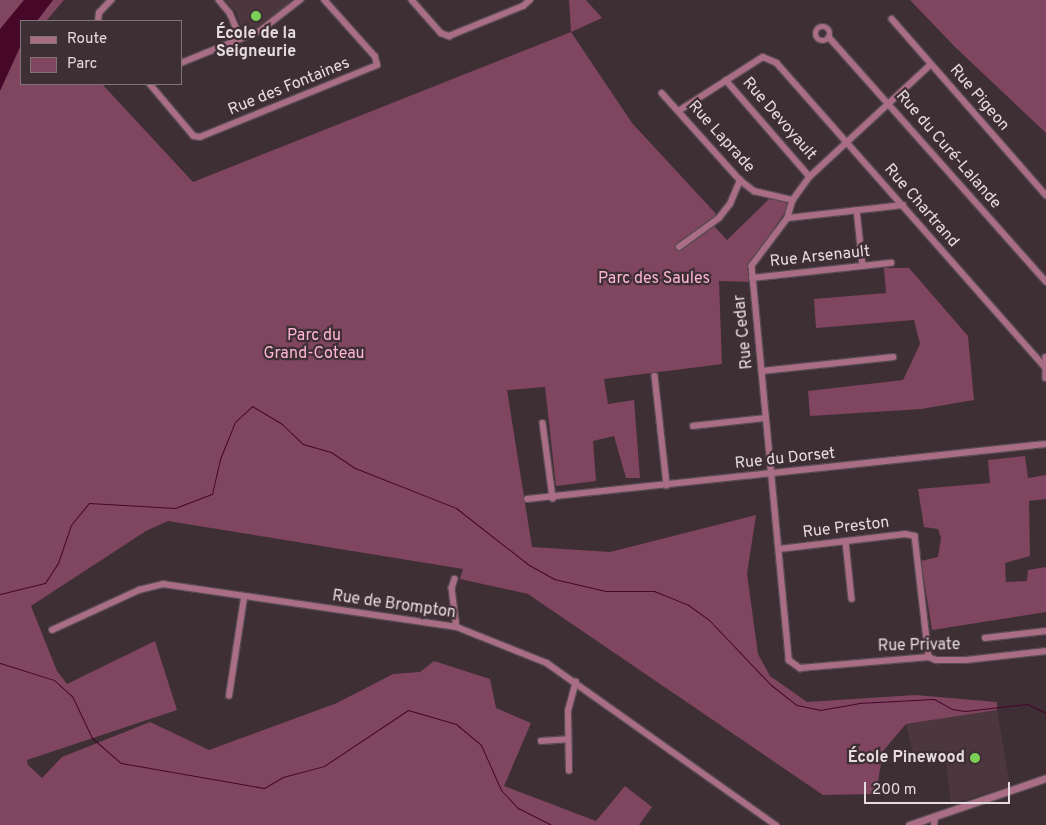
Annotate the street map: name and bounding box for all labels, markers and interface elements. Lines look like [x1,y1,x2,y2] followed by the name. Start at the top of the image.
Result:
[250,10,262,22] marker: École de la Seigneurie
[20,20,182,85] legend
[216,24,296,62] place label: École de la Seigneurie
[67,30,107,49] text: Route
[225,54,353,120] street label: Rue des Fontaines
[67,55,97,74] text: Parc
[945,61,1013,135] street label: Rue Pigeon
[738,74,820,164] street label: Rue Devoyault
[891,87,1005,213] street label: Rue du Curé-Lalande
[684,97,758,177] street label: Rue Laprade
[880,160,962,252] street label: Rue Chartrand
[769,242,871,272] street label: Rue Arsenault
[598,269,710,289] park label: Parc des Saules
[731,294,757,370] street label: Rue Cedar
[263,326,365,364] park label: Parc du Grand-Coteau
[734,444,836,474] street label: Rue du Dorset
[802,513,890,543] street label: Rue Preston
[331,587,457,623] street label: Rue de Brompton
[878,636,960,656] street label: Rue Private
[848,748,965,768] place label: École Pinewood
[969,752,981,764] marker: École Pinewood
[866,772,1012,804] scale bar
[872,781,917,800] text: 200 m

